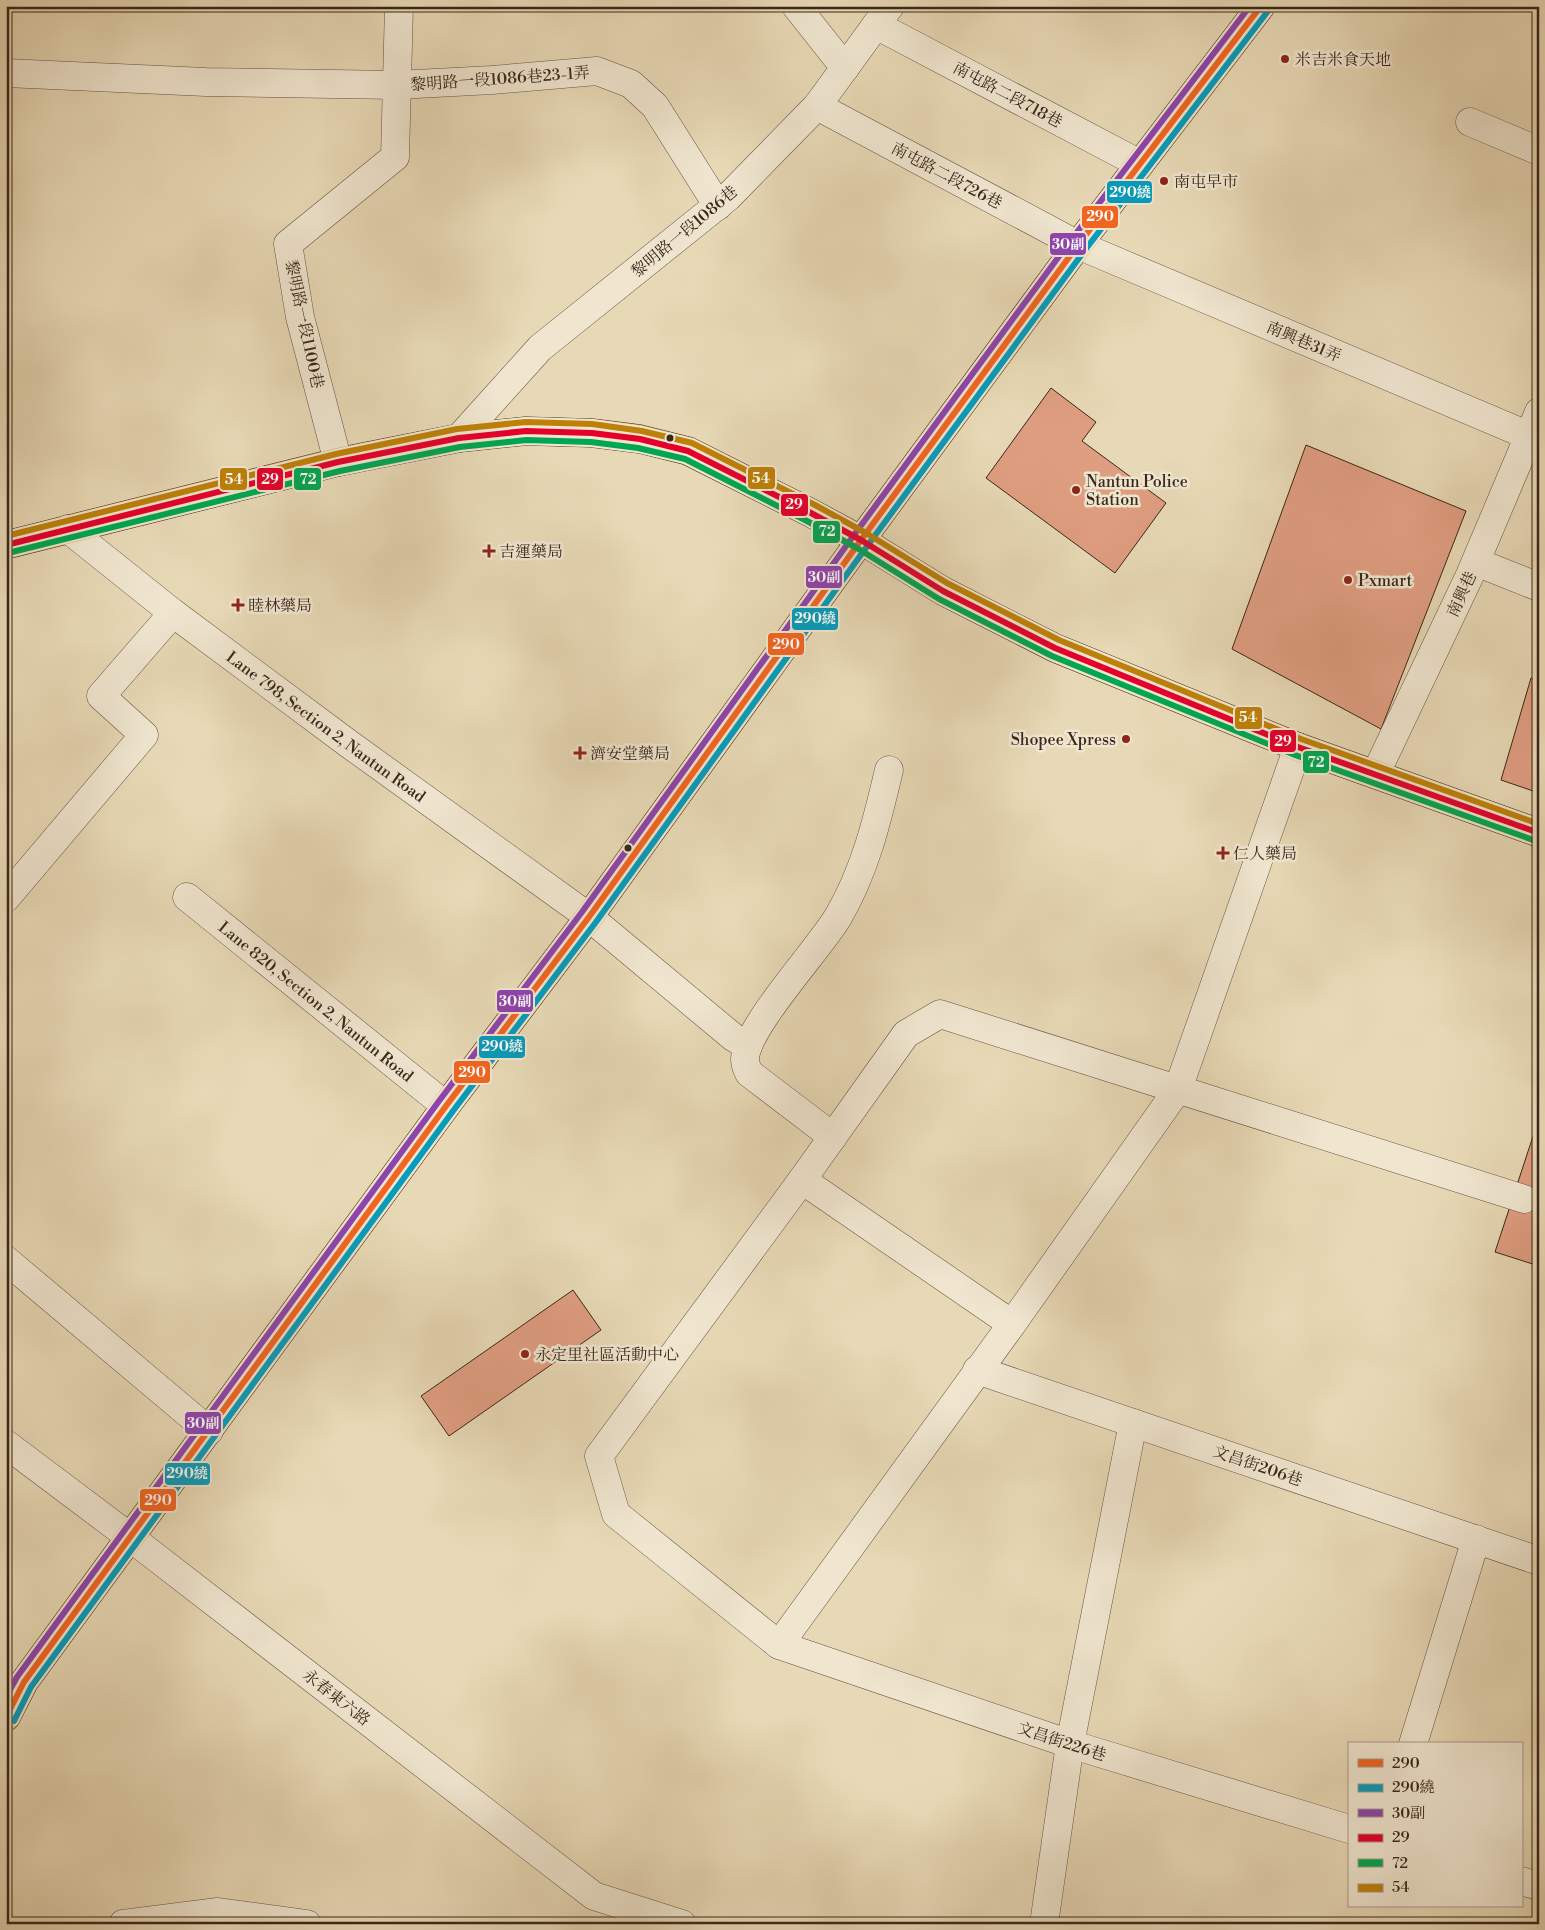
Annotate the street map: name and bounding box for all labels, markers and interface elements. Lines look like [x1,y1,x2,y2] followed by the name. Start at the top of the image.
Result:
[1295,50,1391,70] place label: 米吉米食天地
[1279,53,1291,65] marker: 米吉米食天地
[949,58,1066,132] street label: 南屯路二段718巷
[410,63,590,95] street label: 黎明路一段1086巷23-1弄
[888,138,1005,214] street label: 南屯路二段726巷
[1174,172,1238,192] place label: 南屯早市
[1158,175,1170,187] marker: 南屯早市
[1106,180,1153,204] line badge: 290繞
[627,182,742,282] street label: 黎明路一段1086巷
[1109,184,1151,202] text: 290繞
[1081,205,1119,229] line badge: 290
[1086,208,1114,226] text: 290
[1049,232,1087,256] line badge: 30副
[1052,236,1084,254] text: 30副
[281,258,327,390] street label: 黎明路一段1100巷
[1263,317,1344,367] street label: 南興巷31弄
[665,433,675,443] unlabelled marker
[747,466,776,490] line badge: 54
[219,467,248,491] line badge: 54
[256,467,284,491] line badge: 29
[293,467,322,491] line badge: 72
[752,470,770,488] text: 54
[225,471,243,489] text: 54
[261,471,279,489] text: 29
[300,471,317,489] text: 72
[1086,472,1188,510] place label: Nantun Police Station
[1070,484,1082,496] marker: Nantun Police Station
[780,493,809,517] line badge: 29
[785,496,803,514] text: 29
[812,520,841,544] line badge: 72
[819,523,836,541] text: 72
[499,542,563,562] place label: 吉運藥局
[483,545,495,557] marker: 吉運藥局
[805,565,843,589] line badge: 30副
[1443,568,1481,620] street label: 南興巷
[808,569,840,587] text: 30副
[1358,571,1413,591] place label: Pxmart
[1342,574,1354,586] marker: Pxmart
[248,596,312,616] place label: 睦林藥局
[232,599,244,611] marker: 睦林藥局
[791,607,839,631] line badge: 290繞
[794,610,836,628] text: 290繞
[767,632,805,656] line badge: 290
[772,636,800,654] text: 290
[222,647,429,807] street label: Lane 798, Section 2, Nantun Road
[1234,706,1263,730] line badge: 54
[1239,709,1257,727] text: 54
[1269,729,1297,753] line badge: 29
[1011,730,1116,750] place label: Shopee Xpress
[1120,733,1132,745] marker: Shopee Xpress
[1274,733,1292,751] text: 29
[590,744,670,764] place label: 濟安堂藥局
[574,747,586,759] marker: 濟安堂藥局
[1302,750,1330,774] line badge: 72
[1308,754,1325,772] text: 72
[623,843,633,853] unlabelled marker
[1233,844,1297,864] place label: 仁人藥局
[1217,847,1229,859] marker: 仁人藥局
[214,917,417,1087] street label: Lane 820, Section 2, Nantun Road
[496,989,534,1013] line badge: 30副
[499,993,531,1011] text: 30副
[478,1035,526,1059] line badge: 290繞
[481,1038,523,1056] text: 290繞
[453,1060,491,1084] line badge: 290
[458,1064,486,1082] text: 290
[535,1345,679,1365] place label: 永定里社區活動中心
[519,1348,531,1360] marker: 永定里社區活動中心
[184,1411,222,1435] line badge: 30副
[187,1415,219,1433] text: 30副
[1210,1441,1305,1491] street label: 文昌街206巷
[164,1462,211,1486] line badge: 290繞
[166,1465,208,1483] text: 290繞
[139,1488,177,1512] line badge: 290
[144,1492,172,1510] text: 290
[299,1665,374,1730] street label: 永春東六路
[1015,1718,1109,1766] street label: 文昌街226巷
[1348,1742,1522,1908] legend
[1392,1754,1420,1773] text: 290
[1392,1778,1435,1797] text: 290繞
[1392,1804,1425,1823] text: 30副
[1392,1828,1410,1847] text: 29
[1392,1854,1408,1873] text: 72
[1392,1878,1410,1897] text: 54

